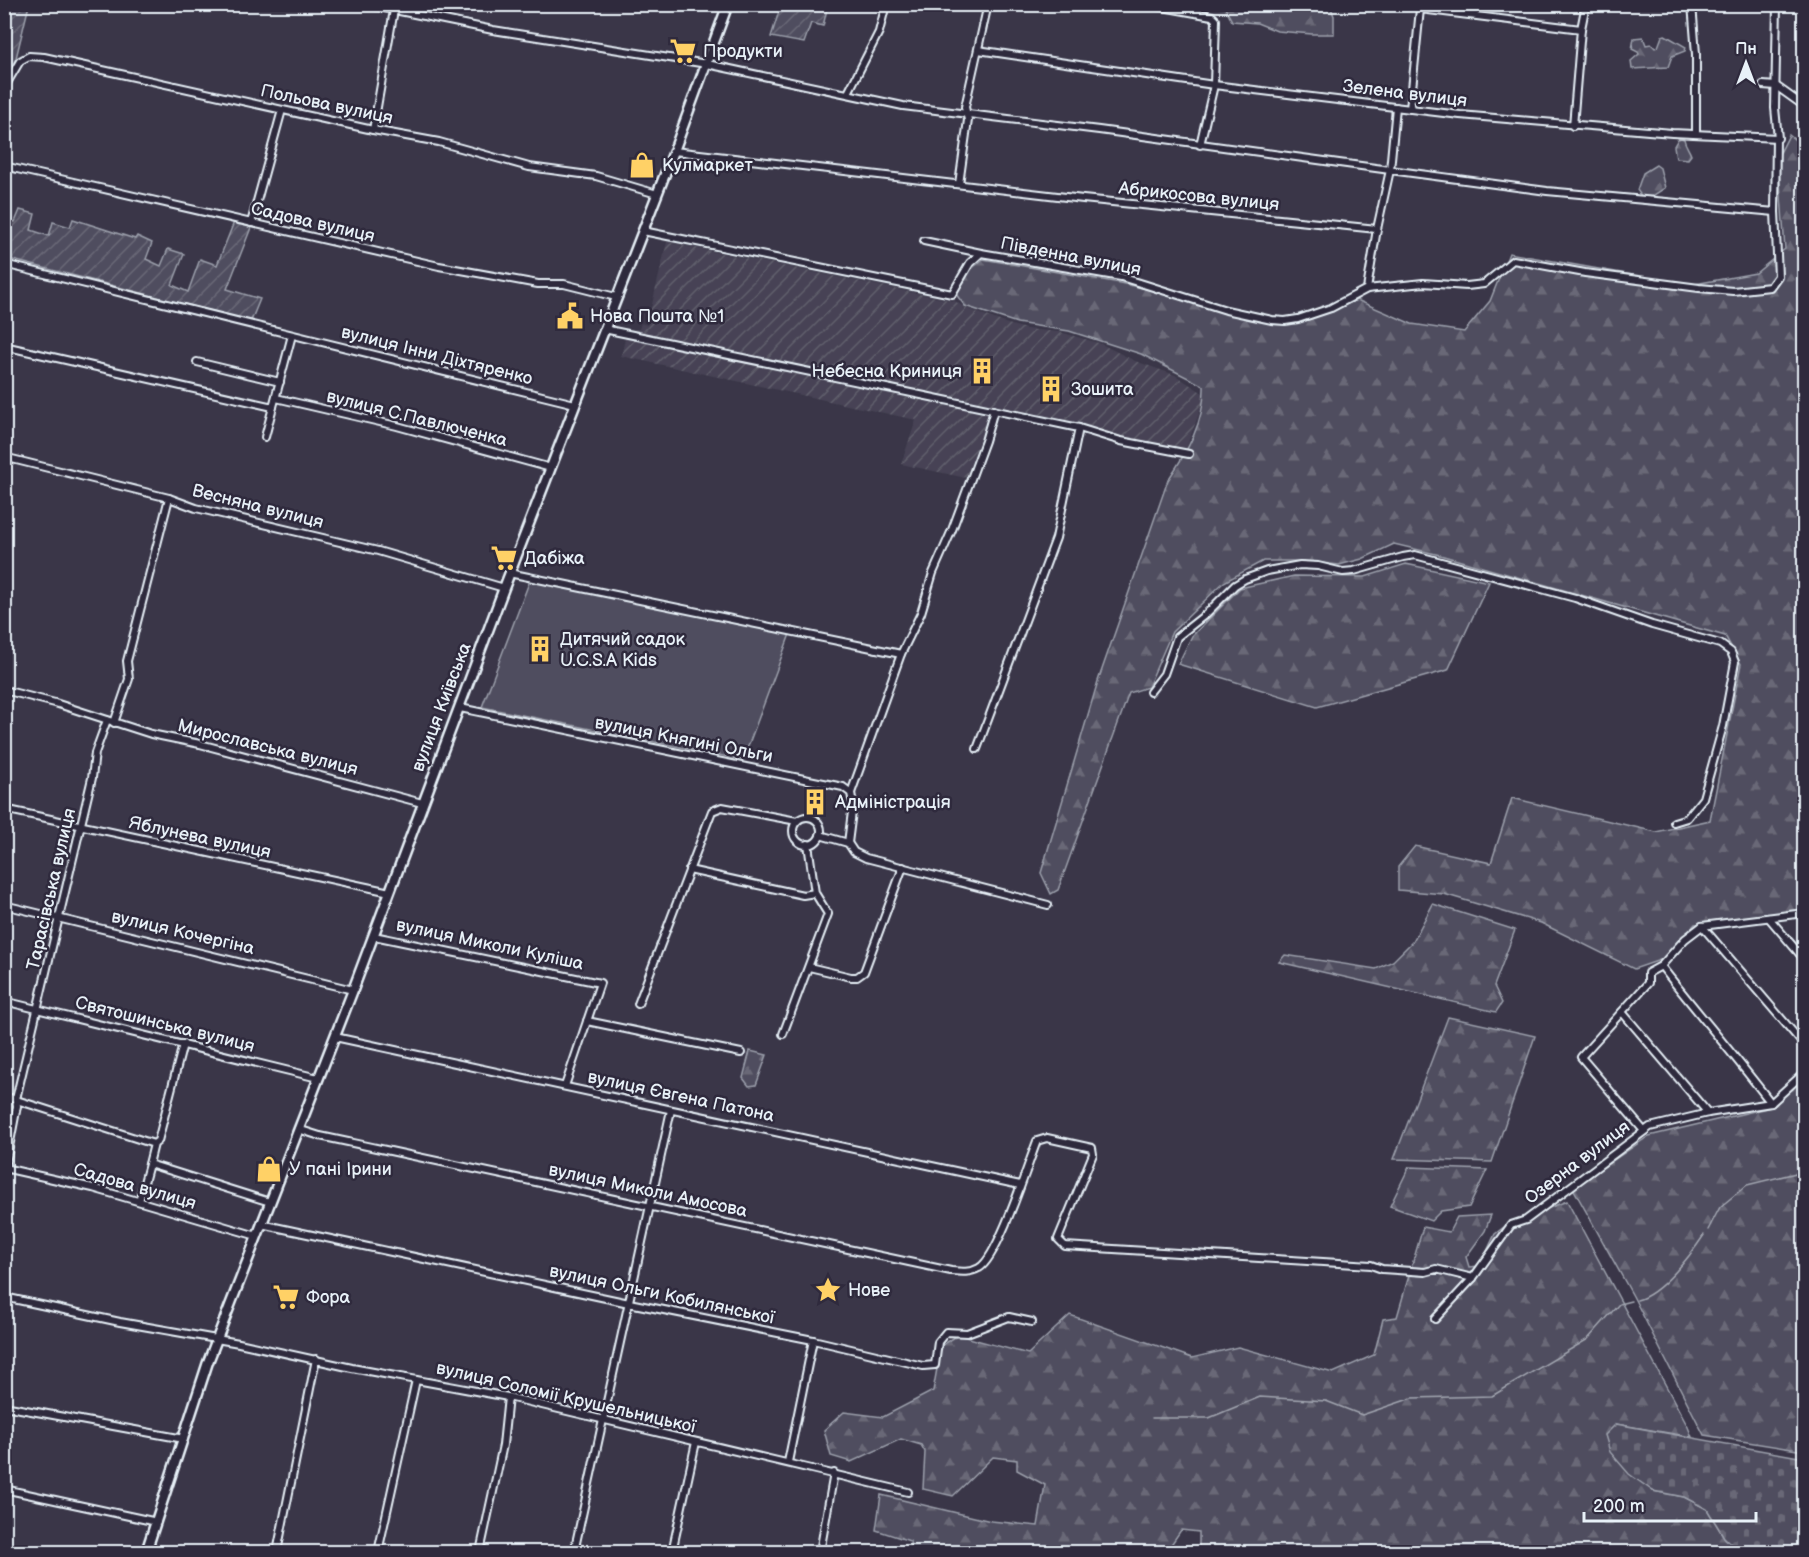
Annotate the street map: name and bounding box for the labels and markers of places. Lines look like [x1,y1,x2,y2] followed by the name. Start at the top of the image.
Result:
[668,36,698,66] supermarket icon: Продукти
[703,41,783,62] place label: Продукти
[627,150,657,180] shop icon: Кулмаркет
[662,155,753,176] place label: Кулмаркет
[555,301,585,331] public building icon: Нова Пошта №1
[590,306,724,327] place label: Нова Пошта №1
[967,356,997,386] building icon: Небесна Криниця
[812,361,962,382] place label: Небесна Криниця
[1036,374,1066,404] building icon: Зошита
[1071,379,1134,400] place label: Зошита
[489,543,519,573] supermarket icon: Дабіжа
[524,548,585,569] place label: Дабіжа
[560,629,685,671] place label: Дитячий садок U.C.S.A Kids
[525,634,555,664] building icon: Дитячий садок U.C.S.A Kids
[800,787,830,817] building icon: Адміністрація
[834,792,951,813] place label: Адміністрація
[254,1154,284,1184] shop icon: У пані Ірини
[289,1159,392,1180] place label: У пані Ірини
[813,1275,843,1305] place icon: Нове
[848,1280,890,1301] place label: Нове
[271,1282,301,1312] supermarket icon: Фора
[306,1287,350,1308] place label: Фора

